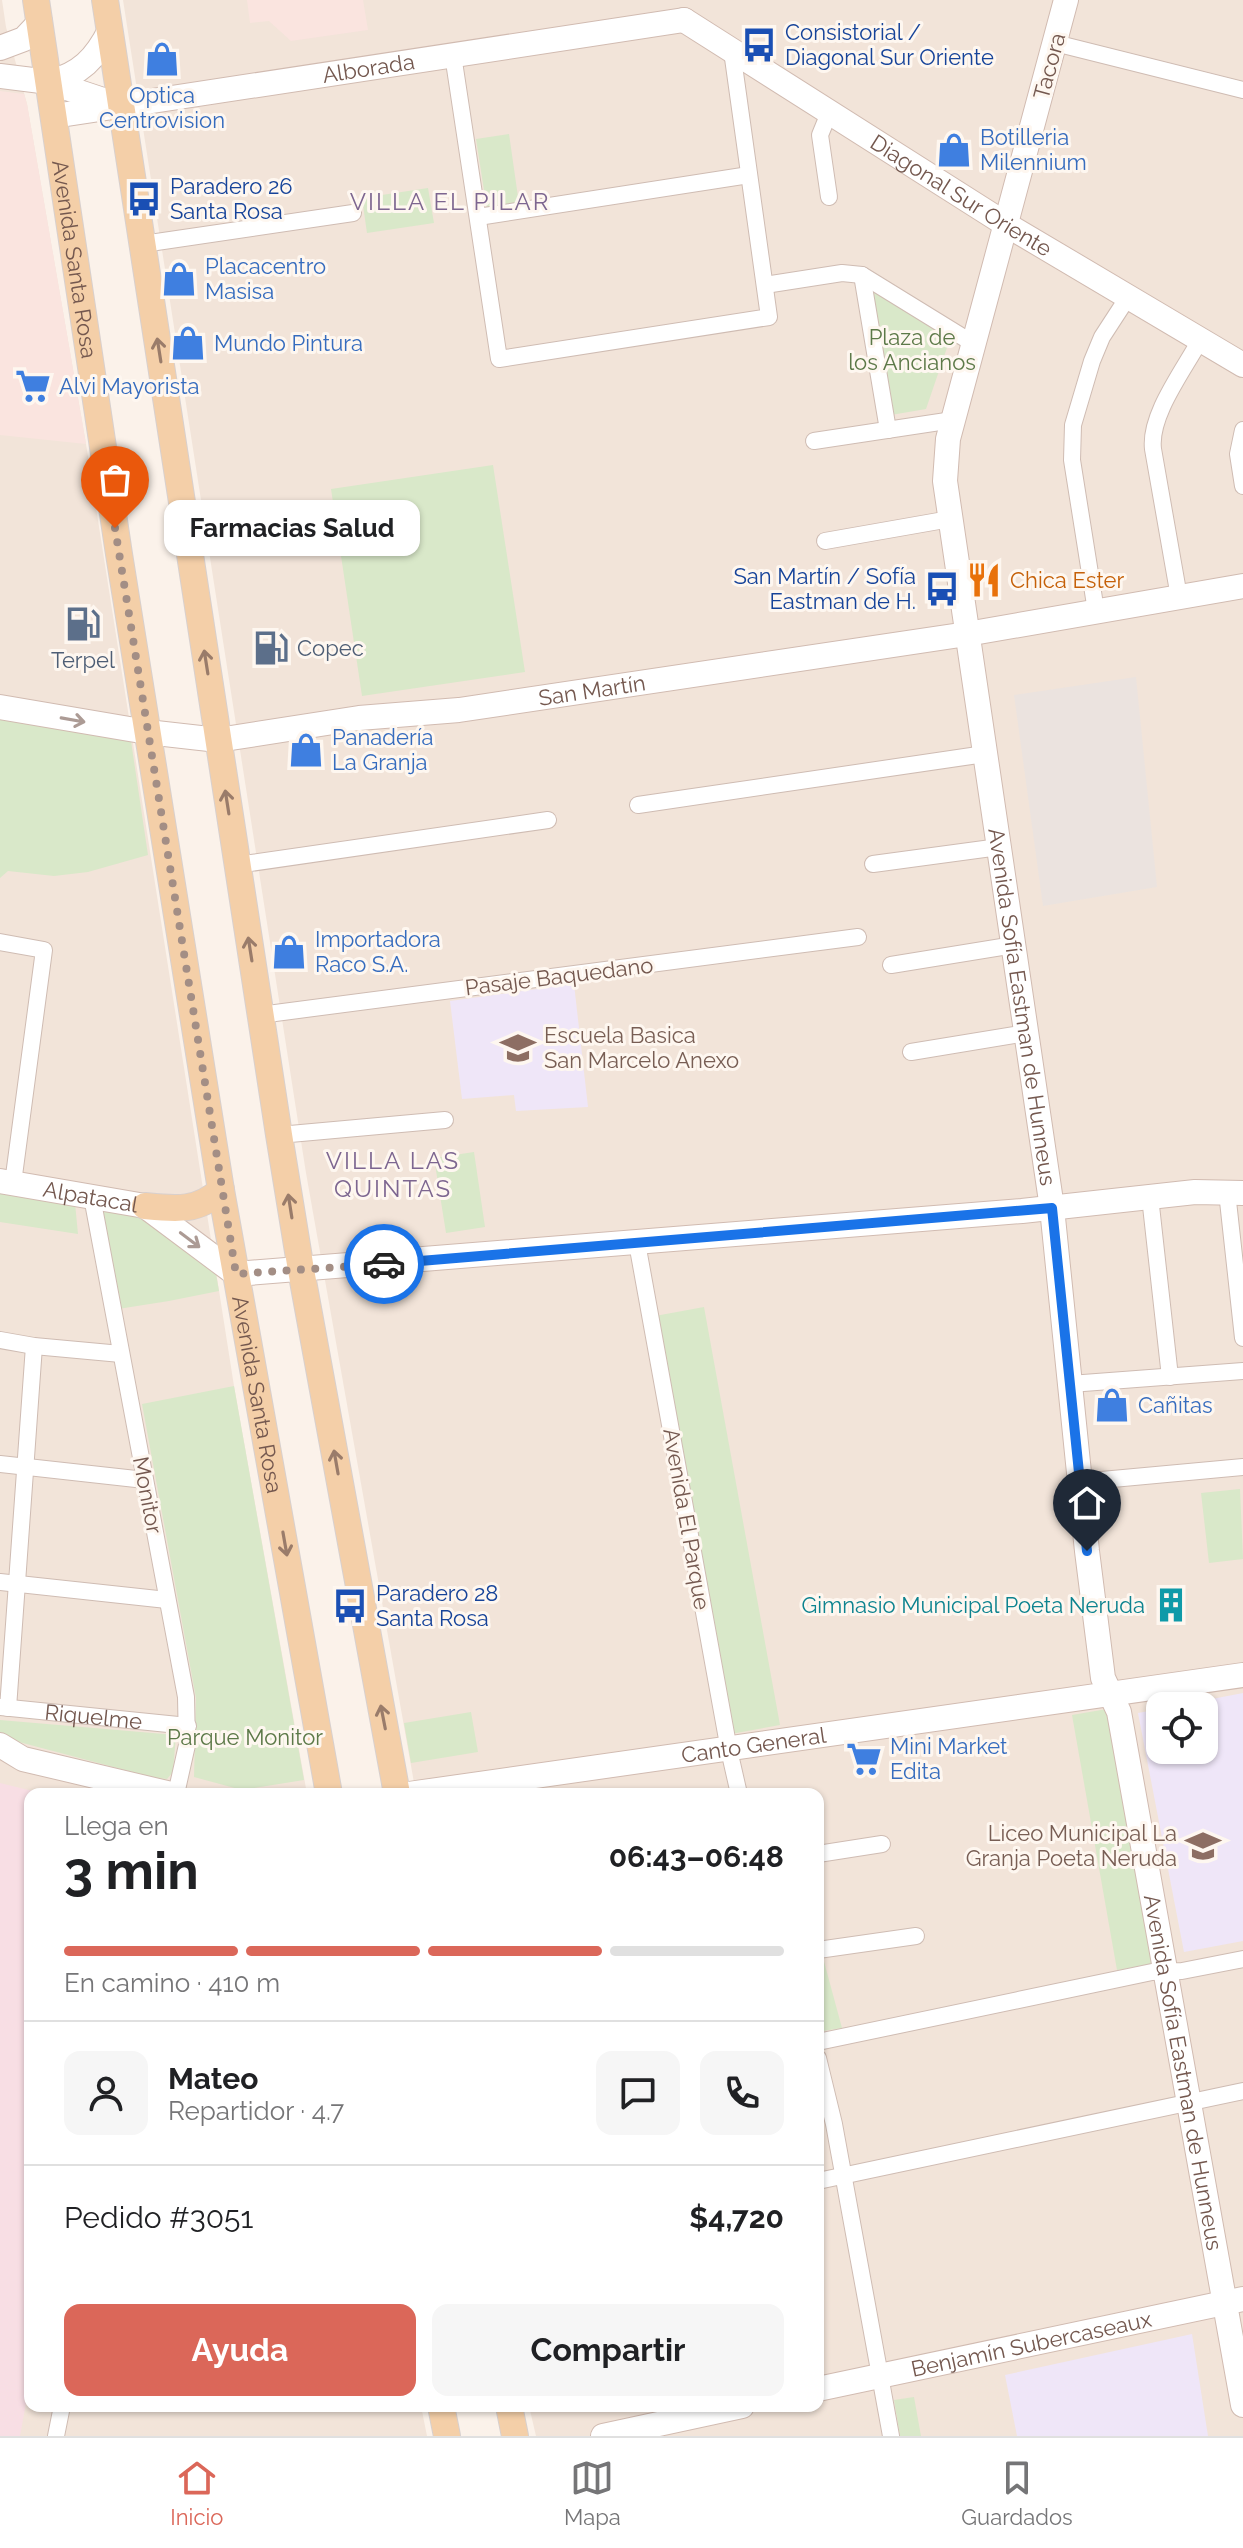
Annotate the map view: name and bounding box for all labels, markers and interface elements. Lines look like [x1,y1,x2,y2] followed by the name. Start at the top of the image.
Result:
[785,19,994,70] place label: Consistorial / Diagonal Sur Oriente
[740,26,778,64] bus stop icon: Consistorial / Diagonal Sur Oriente
[1028,30,1070,102] street label: Tacora
[143,40,181,78] shop icon: Optica Centrovision
[320,48,416,88] street label: Alborada
[99,82,225,133] place label: Optica Centrovision
[980,124,1087,175] place label: Botilleria Milennium
[866,129,1057,262] street label: Diagonal Sur Oriente
[935,131,973,169] shop icon: Botilleria Milennium
[47,158,103,360] street label: Avenida Santa Rosa
[170,173,293,224] place label: Paradero 26 Santa Rosa
[125,180,163,218] bus stop icon: Paradero 26 Santa Rosa
[350,187,550,216] district label: VILLA EL PILAR
[205,253,326,304] place label: Placacentro Masisa
[160,260,198,298] shop icon: Placacentro Masisa
[169,324,207,362] shop icon: Mundo Pintura
[848,324,976,375] park label: Plaza de los Ancianos
[214,330,363,356] place label: Mundo Pintura
[151,338,166,363] one-way arrow
[14,367,52,405] supermarket icon: Alvi Mayorista
[59,373,200,399] place label: Alvi Mayorista
[81,446,149,528] pin
[93,458,137,502] icon: bag
[163,500,419,556] callout: Farmacias Salud
[189,513,395,543] text: Farmacias Salud
[965,561,1003,599] restaurant icon: Chica Ester
[734,563,916,614] place label: San Martín / Sofía Eastman de H.
[1010,567,1124,593] place label: Chica Ester
[923,570,961,608] bus stop icon: San Martín / Sofía Eastman de H.
[64,605,102,643] fuel station icon: Terpel
[252,629,290,667] fuel station icon: Copec
[297,635,364,661] place label: Copec
[51,647,115,673] place label: Terpel
[198,650,213,676] one-way arrow
[537,669,647,711] street label: San Martín
[60,713,86,728] one-way arrow
[332,724,433,775] place label: Panadería La Granja
[287,731,325,769] shop icon: Panadería La Granja
[219,790,234,815] one-way arrow
[983,826,1062,1187] street label: Avenida Sofía Eastman de Hunneus
[315,926,441,977] place label: Importadora Raco S.A.
[270,933,308,971] shop icon: Importadora Raco S.A.
[242,937,257,962] one-way arrow
[463,952,655,1000] street label: Pasaje Baquedano
[544,1022,739,1073] place label: Escuela Basica San Marcelo Anexo
[499,1029,537,1067] school or university icon: Escuela Basica San Marcelo Anexo
[326,1146,460,1203] district label: VILLA LAS QUINTAS
[41,1176,140,1218] street label: Alpatacal
[282,1193,297,1219] one-way arrow
[344,1224,424,1304] courier
[179,1232,200,1249] one-way arrow
[362,1242,406,1286] icon: car
[227,1294,288,1495] street label: Avenida Santa Rosa
[1093,1386,1131,1424] shop icon: Cañitas
[1138,1392,1213,1418] place label: Cañitas
[658,1426,716,1612] street label: Avenida El Parque
[328,1449,343,1475] one-way arrow
[128,1454,168,1536] street label: Monitor
[1053,1469,1121,1551] pin
[1065,1481,1109,1525] icon: home
[278,1531,293,1556] one-way arrow
[376,1580,498,1631] place label: Paradero 28 Santa Rosa
[1152,1586,1190,1624] building icon: Gimnasio Municipal Poeta Neruda
[331,1587,369,1625] bus stop icon: Paradero 28 Santa Rosa
[801,1592,1145,1618] place label: Gimnasio Municipal Poeta Neruda
[1146,1692,1218,1764] map controls
[1146,1692,1218,1764] button: locate
[44,1699,144,1734] street label: Riquelme
[375,1705,390,1731] one-way arrow
[679,1722,828,1768] street label: Canto General
[167,1724,323,1750] park label: Parque Monitor
[890,1733,1008,1784] place label: Mini Market Edita
[845,1740,883,1778] supermarket icon: Mini Market Edita
[64,1811,169,1841] text: Llega en
[966,1820,1177,1871] place label: Liceo Municipal La Granja Poeta Neruda
[1184,1827,1222,1865] school or university icon: Liceo Municipal La Granja Poeta Neruda
[609,1839,784,1874] text: 06:43–06:48
[64,1840,199,1901] text: 3 min
[1139,1892,1228,2252] street label: Avenida Sofía Eastman de Hunneus
[64,1968,280,1998] text: En camino · 410 m
[64,2051,148,2135] button: person
[596,2051,680,2135] button: chat
[700,2051,784,2135] button: phone
[168,2061,258,2096] text: Mateo
[168,2096,344,2126] text: Repartidor · 4.7
[64,2200,253,2235] text: Pedido #3051
[689,2200,784,2235] text: $4,720
[64,2304,416,2396] button: Ayuda
[432,2304,784,2396] button: Compartir
[909,2306,1154,2382] street label: Benjamín Subercaseaux
[170,2456,223,2530] tab: Inicio
[564,2456,621,2530] tab: Mapa
[961,2456,1073,2530] tab: Guardados

